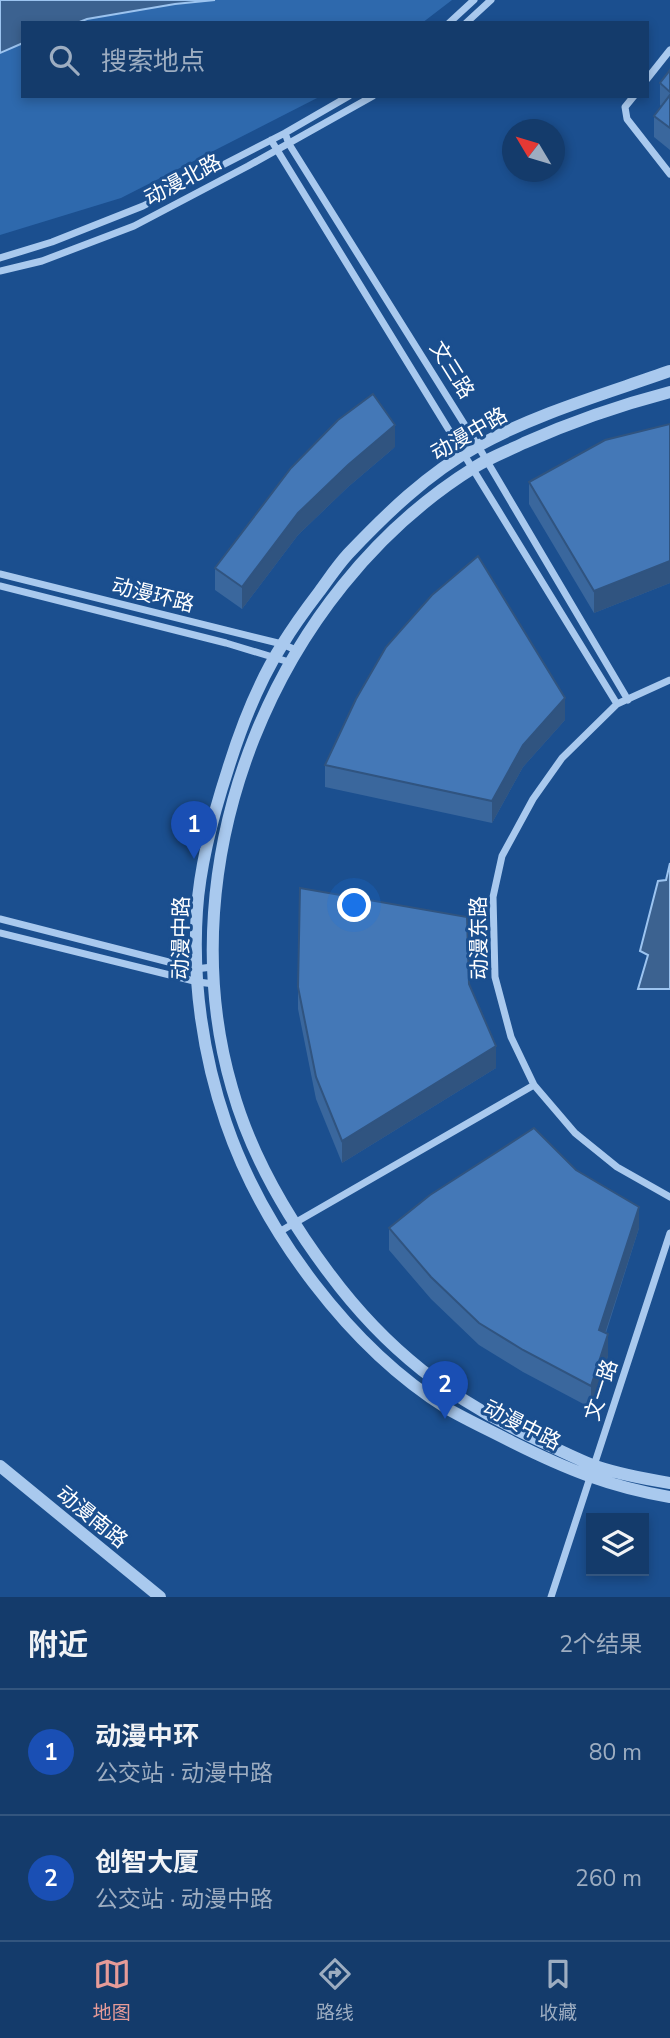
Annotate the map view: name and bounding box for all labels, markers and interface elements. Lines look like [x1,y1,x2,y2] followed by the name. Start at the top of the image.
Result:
[21,21,649,98] search box
[45,41,83,79] icon: search
[101,44,205,79] text: 搜索地点
[502,119,565,182] north arrow
[139,148,227,212] street label: 动漫北路
[423,336,481,404] street label: 文三路
[426,401,512,467] street label: 动漫中路
[109,571,197,619] street label: 动漫环路
[171,801,217,859] pin: 1
[337,888,371,922] your location
[166,896,196,980] street label: 动漫中路
[464,896,494,980] street label: 动漫东路
[578,1356,624,1424] street label: 文一路
[422,1361,468,1419] pin: 2
[478,1393,566,1457] street label: 动漫中路
[51,1480,133,1554] street label: 动漫南路
[586,1513,649,1576] map controls
[586,1513,649,1576] button: layers
[28,1625,88,1666] text: 附近
[559,1629,642,1660] text: 2个结果
[95,1719,199,1754] text: 动漫中环
[44,1737,58,1768] text: 1
[589,1737,642,1768] text: 80 m
[95,1758,273,1789] text: 公交站 · 动漫中路
[95,1845,199,1880] text: 创智大厦
[44,1863,58,1894] text: 2
[575,1863,642,1894] text: 260 m
[95,1884,273,1915] text: 公交站 · 动漫中路
[93,1955,131,2026] tab: 地图
[316,1955,354,2026] tab: 路线
[539,1955,577,2026] tab: 收藏

